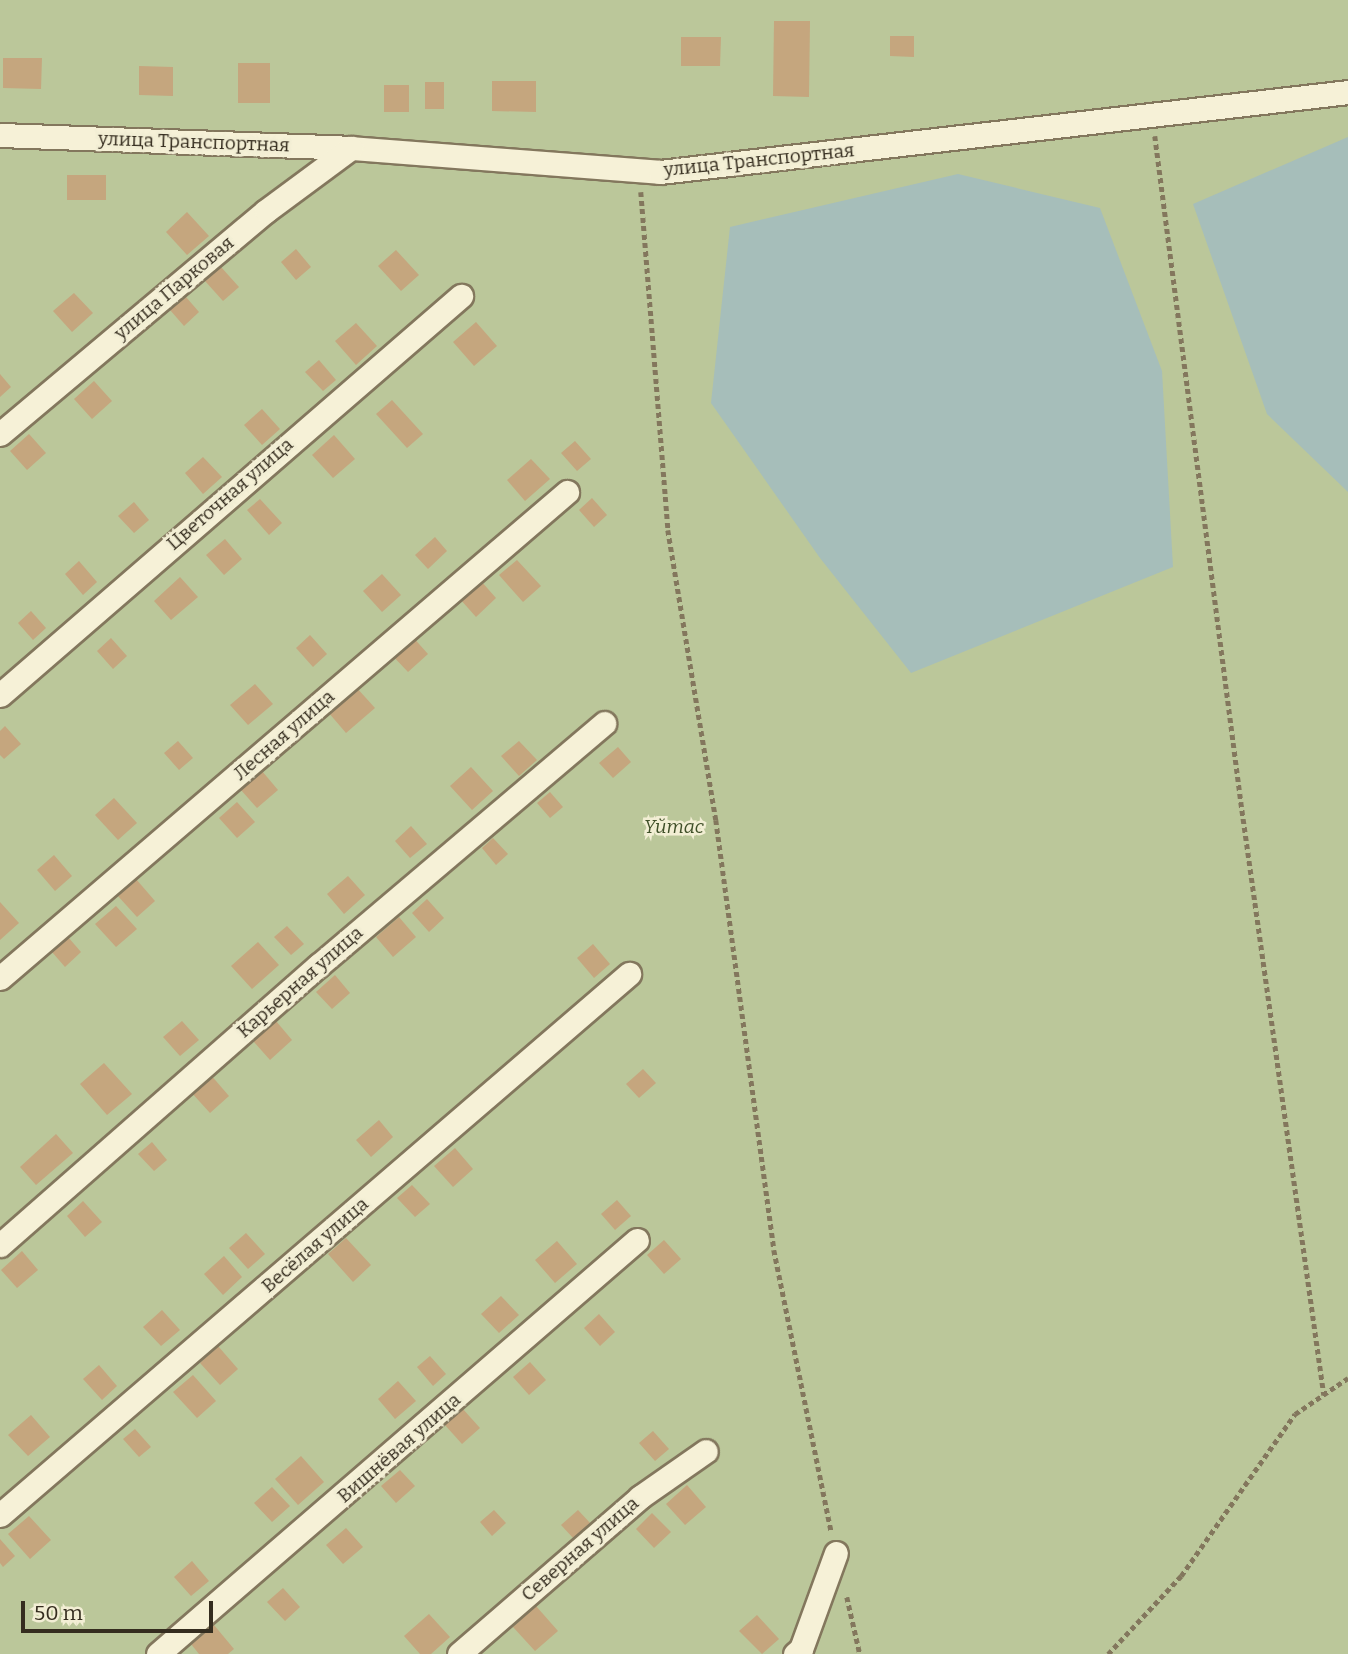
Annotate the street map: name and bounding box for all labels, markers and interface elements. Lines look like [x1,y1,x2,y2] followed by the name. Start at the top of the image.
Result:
[98,127,290,157] street label: улица Транспортная
[663,139,855,181] street label: улица Транспортная
[110,231,238,345] street label: улица Парковая
[162,433,298,555] street label: Цветочная улица
[229,685,339,785] street label: Лесная улица
[644,816,704,838] park label: Үйтас
[233,921,367,1043] street label: Карьерная улица
[257,1192,373,1298] street label: Весёлая улица
[333,1388,465,1508] street label: Вишнёвая улица
[517,1492,643,1606] street label: Северная улица
[24,1588,217,1632] scale bar
[34,1600,83,1626] text: 50 m

